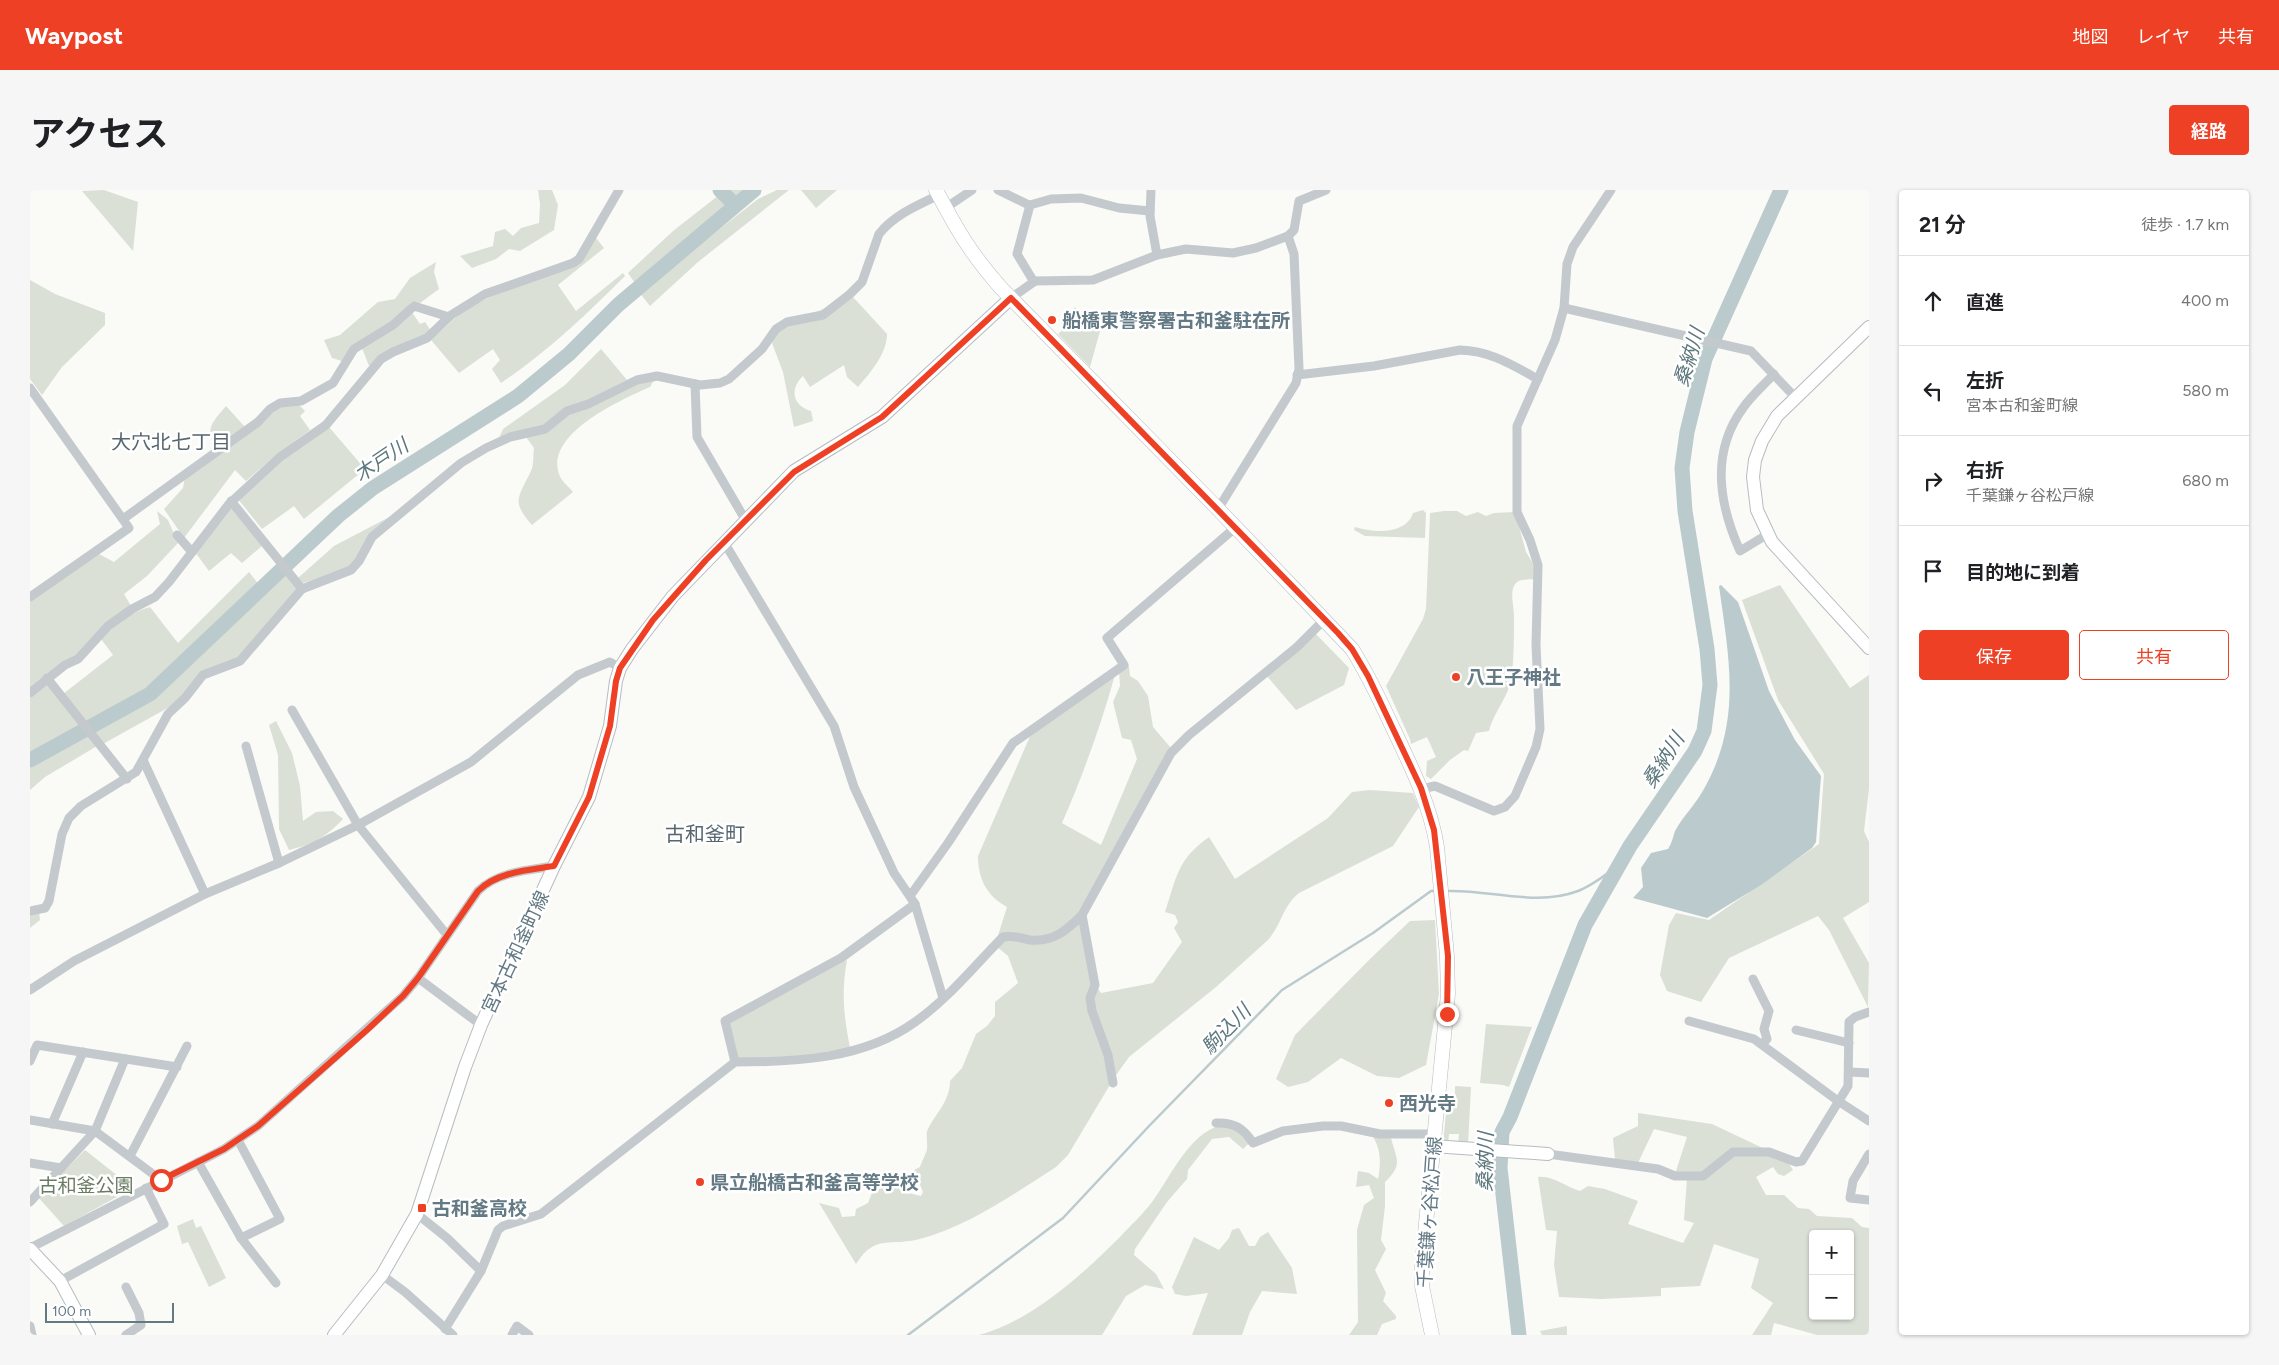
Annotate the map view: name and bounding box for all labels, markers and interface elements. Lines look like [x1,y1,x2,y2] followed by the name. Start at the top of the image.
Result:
[25,21,123,50] text: Waypost
[2073,26,2109,48] text: 地図
[2137,26,2190,48] text: レイヤ
[2218,26,2254,48] text: 共有
[2169,105,2249,155] button: 経路
[30,113,168,155] text: アクセス
[1919,212,1966,237] text: 21 分
[2141,215,2229,234] text: 徒歩 · 1.7 km
[1919,287,1947,315] icon: ahead
[1966,291,2004,314] text: 直進
[2181,291,2229,310] text: 400 m
[1062,309,1290,332] place label: 船橋東警察署古和釜駐在所
[1046,314,1058,326] marker: 船橋東警察署古和釜駐在所
[1669,323,1710,389] water label: 桑納川
[1966,369,2004,392] text: 左折
[1919,377,1947,405] icon: left
[2182,381,2229,400] text: 580 m
[1966,396,2078,415] text: 宮本古和釜町線
[111,430,231,454] district label: 大穴北七丁目
[349,432,414,487] water label: 木戸川
[1966,459,2004,482] text: 右折
[1919,467,1947,495] icon: right
[2182,471,2229,490] text: 680 m
[1966,486,2094,505] text: 千葉鎌ヶ谷松戸線
[1919,557,1947,585] icon: arrive
[1966,561,2080,584] text: 目的地に到着
[1919,630,2069,680] button: 保存
[2079,630,2229,680] button: 共有
[1466,666,1561,689] place label: 八王子神社
[1450,671,1462,683] marker: 八王子神社
[1637,727,1690,792] water label: 桑納川
[665,822,745,846] district label: 古和釜町
[477,887,554,1017] street label: 宮本古和釜町線
[1197,998,1257,1059] water label: 駒込川
[1436,1003,1459,1026] route end
[1399,1092,1456,1115] place label: 西光寺
[1383,1097,1395,1109] marker: 西光寺
[1472,1130,1498,1192] water label: 桑納川
[1413,1135,1446,1289] street label: 千葉鎌ヶ谷松戸線
[150,1169,173,1192] route start
[710,1171,919,1194] place label: 県立船橋古和釜高等学校
[38,1174,134,1197] park label: 古和釜公園
[694,1176,706,1188] marker: 県立船橋古和釜高等学校
[432,1197,527,1220] place label: 古和釜高校
[416,1202,428,1214] marker: 古和釜高校
[1809,1230,1854,1320] map controls
[1809,1230,1854,1275] button: +
[1809,1275,1854,1320] button: −
[45,1300,174,1323] scale bar
[52,1303,91,1320] text: 100 m

